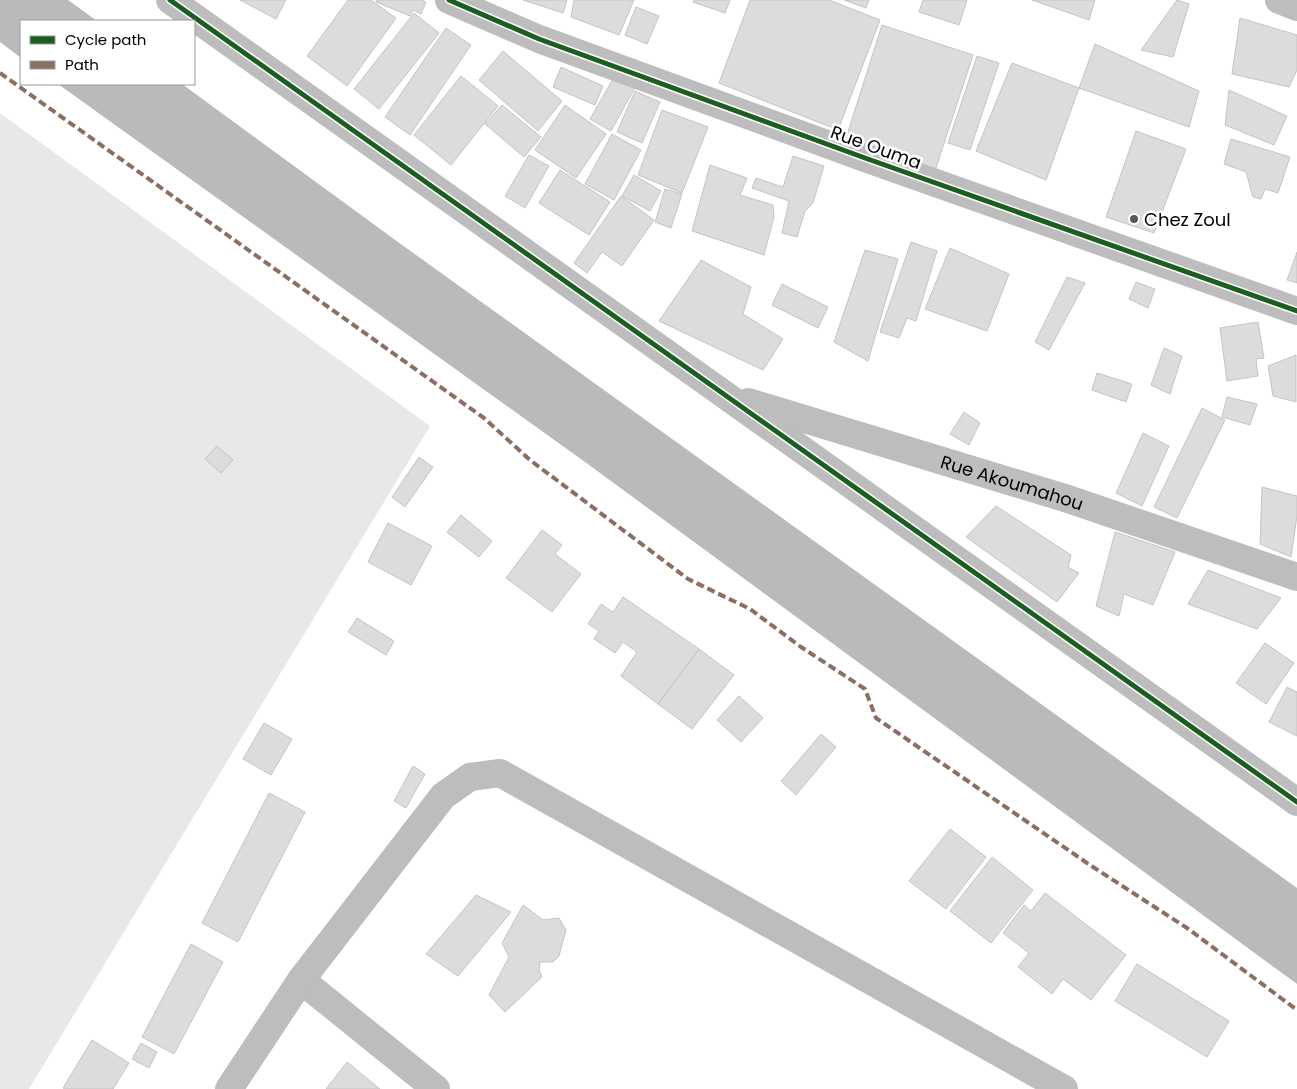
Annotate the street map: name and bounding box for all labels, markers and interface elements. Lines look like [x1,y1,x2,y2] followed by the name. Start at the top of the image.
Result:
[20,20,195,85] legend
[65,29,146,50] text: Cycle path
[65,54,99,75] text: Path
[827,119,925,175] street label: Rue Ouma
[1144,207,1231,232] place label: Chez Zoul
[1128,213,1140,225] marker: Chez Zoul
[938,449,1087,516] street label: Rue Akoumahou

